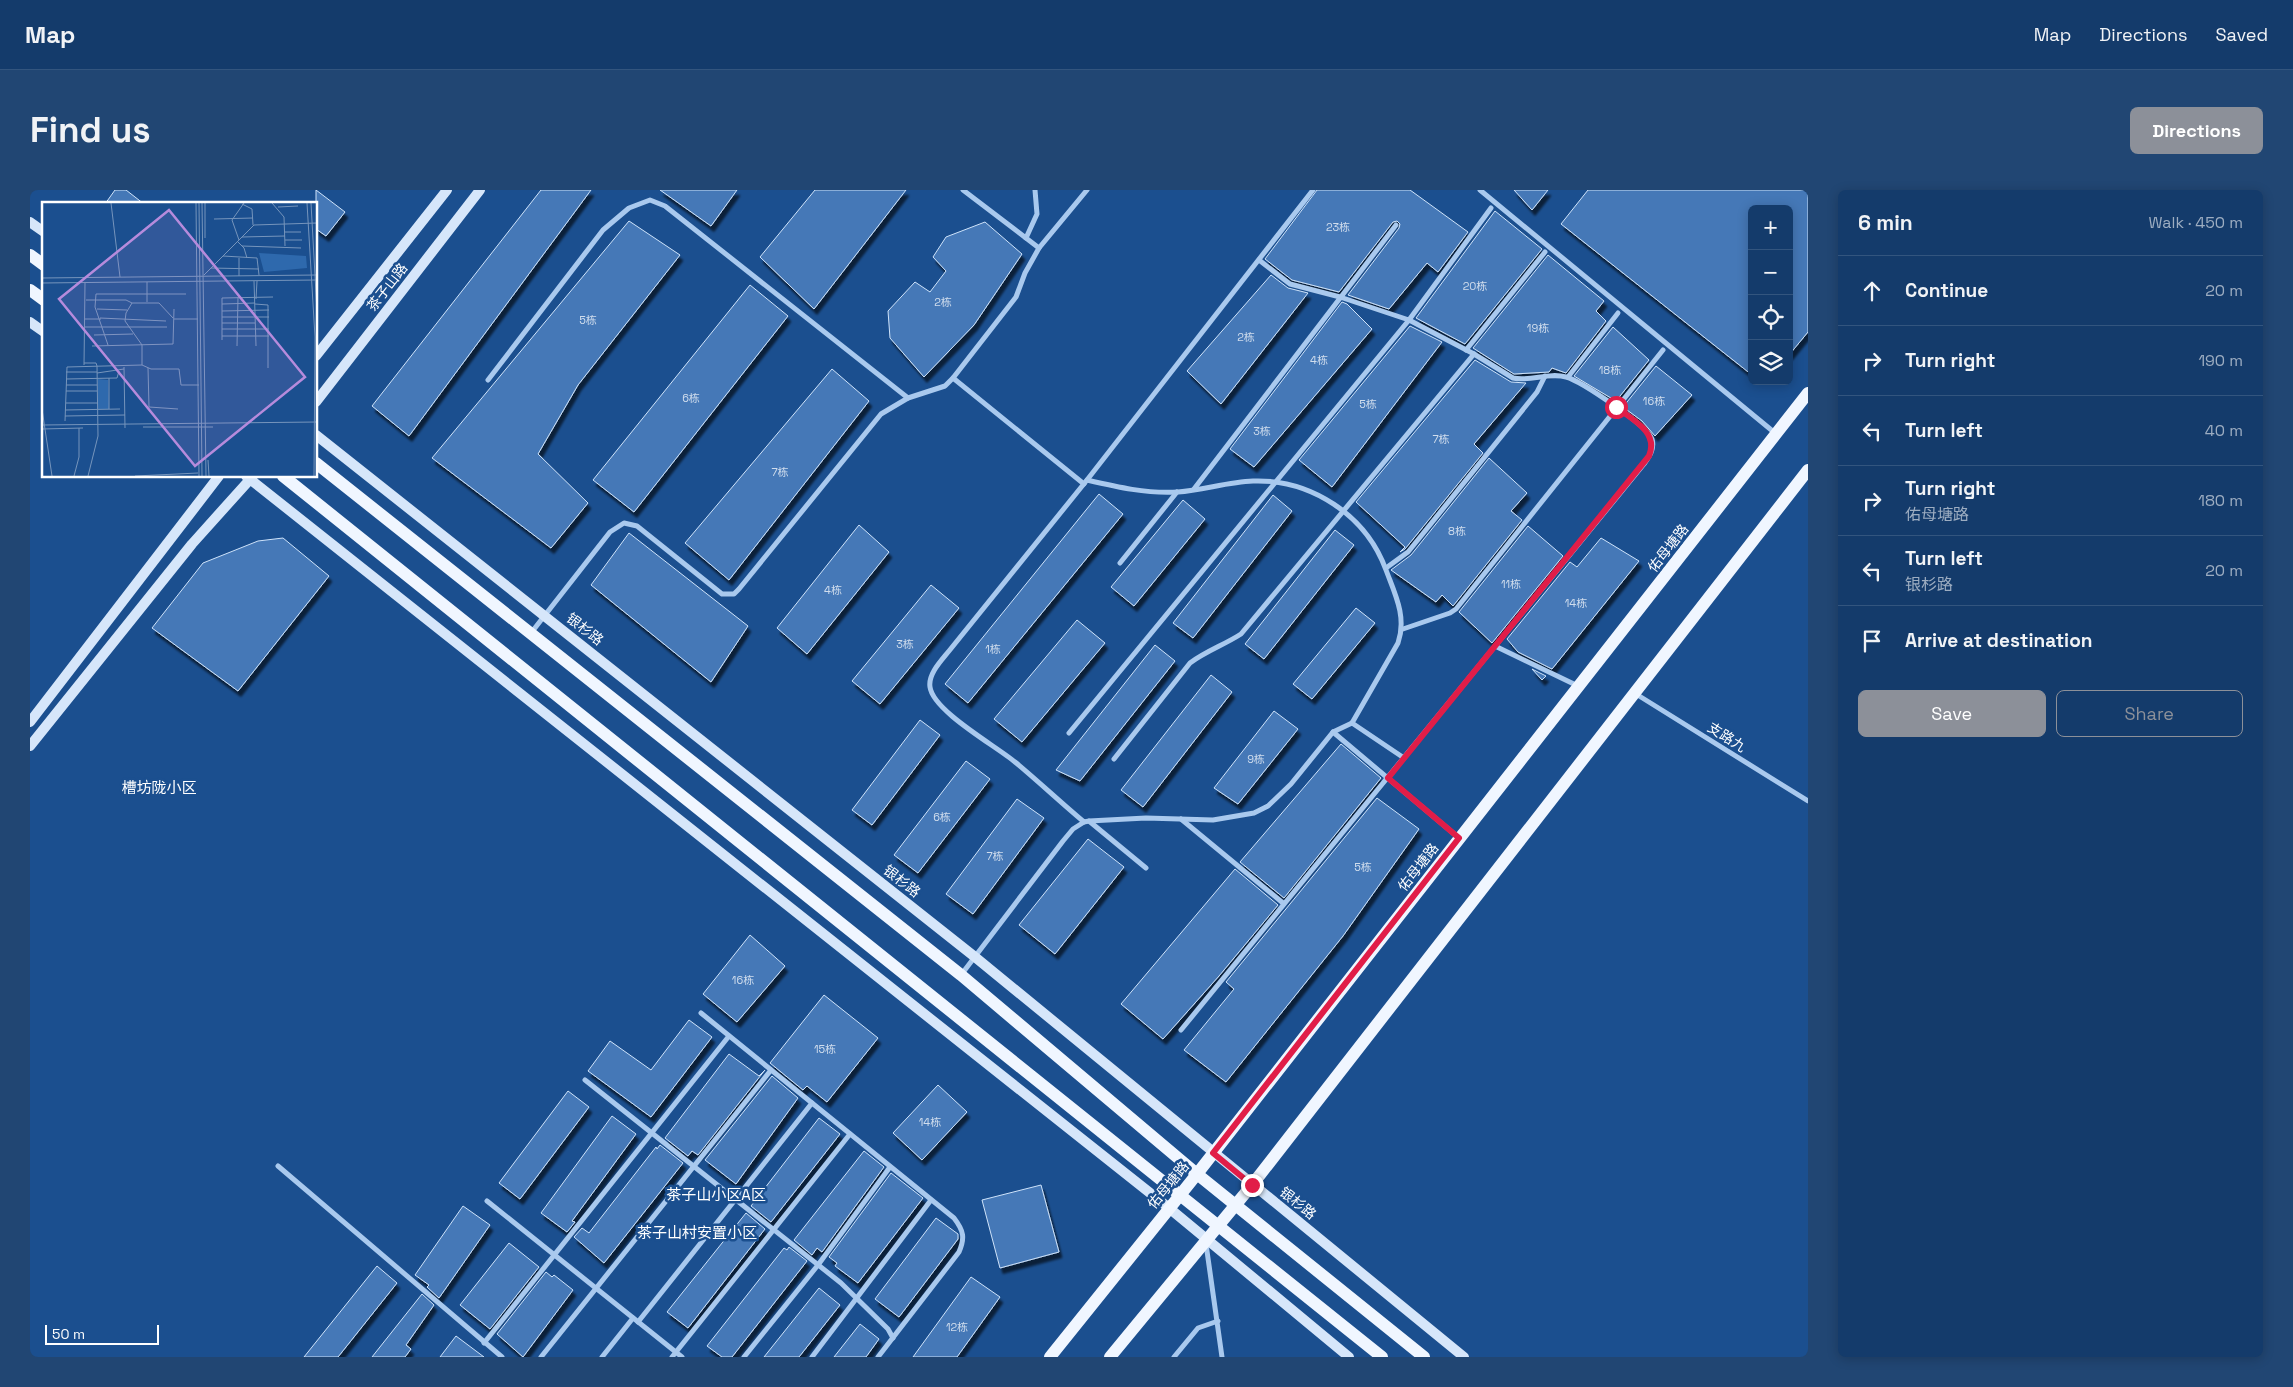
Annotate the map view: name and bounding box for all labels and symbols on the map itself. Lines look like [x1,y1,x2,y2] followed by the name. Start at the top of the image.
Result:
[42,202,318,478] inset map
[1326,220,1350,234] house number: 23栋
[363,259,411,315] street label: 茶子山路
[1463,279,1487,293] house number: 20栋
[934,295,952,309] house number: 2栋
[579,313,597,327] house number: 5栋
[1527,321,1549,335] house number: 19栋
[1237,330,1255,344] house number: 2栋
[1310,353,1328,367] house number: 4栋
[1599,363,1621,377] house number: 18栋
[682,391,700,405] house number: 6栋
[1643,394,1665,408] house number: 16栋
[1605,396,1628,419] route start
[1359,397,1377,411] house number: 5栋
[1253,424,1271,438] house number: 3栋
[1432,432,1450,446] house number: 7栋
[771,465,789,479] house number: 7栋
[1644,520,1692,576] street label: 佑母塘路
[1448,524,1466,538] house number: 8栋
[1501,577,1521,591] house number: 11栋
[824,583,842,597] house number: 4栋
[1565,596,1587,610] house number: 14栋
[563,609,607,649] street label: 银杉路
[896,637,914,651] house number: 3栋
[985,642,1001,656] house number: 1栋
[1704,718,1750,756] street label: 支路九
[1247,752,1265,766] house number: 9栋
[121,778,197,797] district label: 槽坊陇小区
[933,810,951,824] house number: 6栋
[1394,839,1442,895] street label: 佑母塘路
[986,849,1004,863] house number: 7栋
[1354,860,1372,874] house number: 5栋
[880,861,924,901] street label: 银杉路
[732,973,754,987] house number: 16栋
[814,1042,836,1056] house number: 15栋
[919,1115,941,1129] house number: 14栋
[1143,1158,1193,1212] street label: 佑母塘路
[1241,1174,1264,1197] route end
[1276,1183,1320,1223] street label: 银杉路
[666,1185,766,1204] district label: 茶子山小区A区
[637,1223,757,1242] district label: 茶子山村安置小区
[946,1320,968,1334] house number: 12栋
[45,1322,159,1345] scale bar

